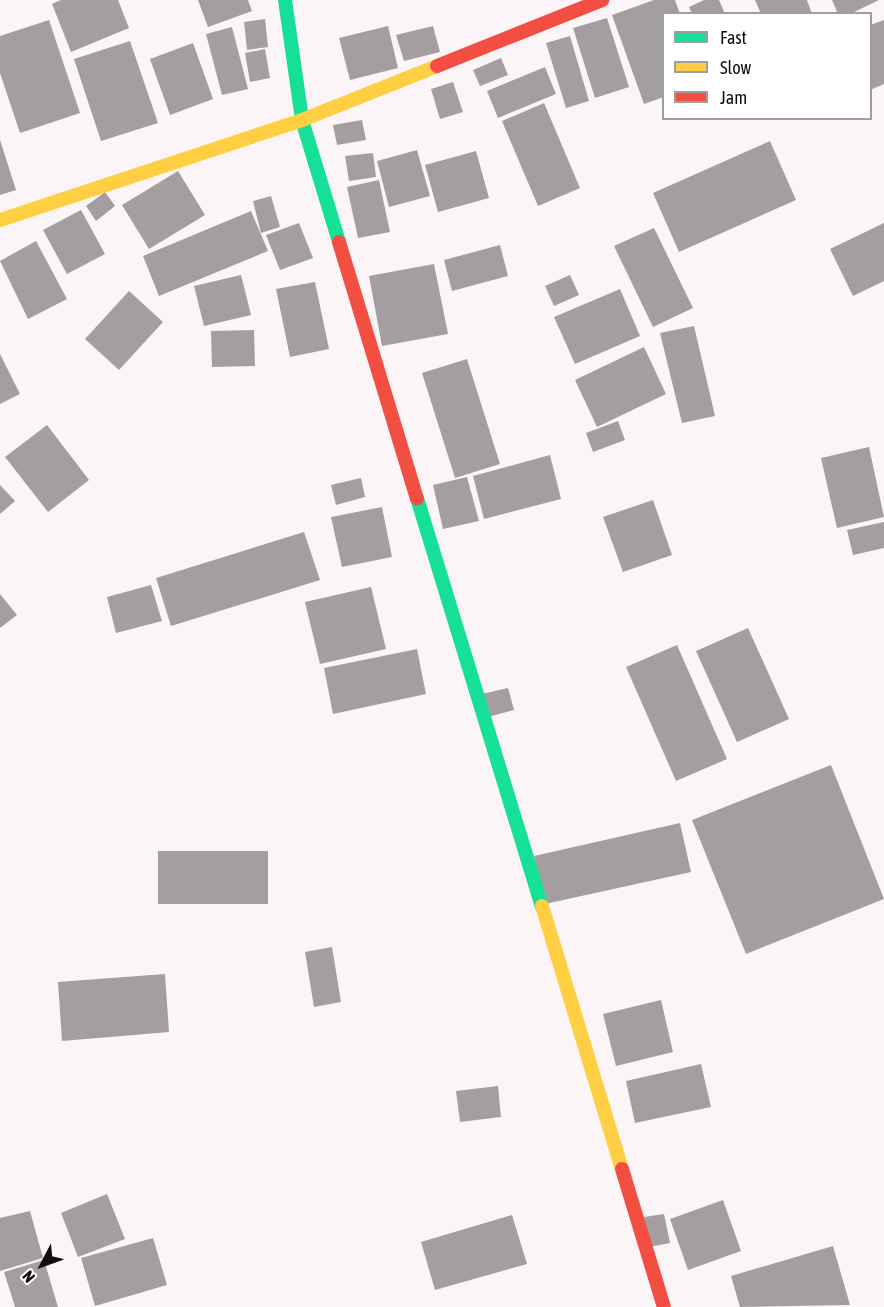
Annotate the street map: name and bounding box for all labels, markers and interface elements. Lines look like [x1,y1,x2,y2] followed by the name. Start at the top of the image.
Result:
[662,12,872,120] legend
[720,27,747,48] text: Fast
[720,57,751,78] text: Slow
[720,87,747,108] text: Jam
[12,1235,72,1295] north arrow
[19,1267,38,1286] text: N

